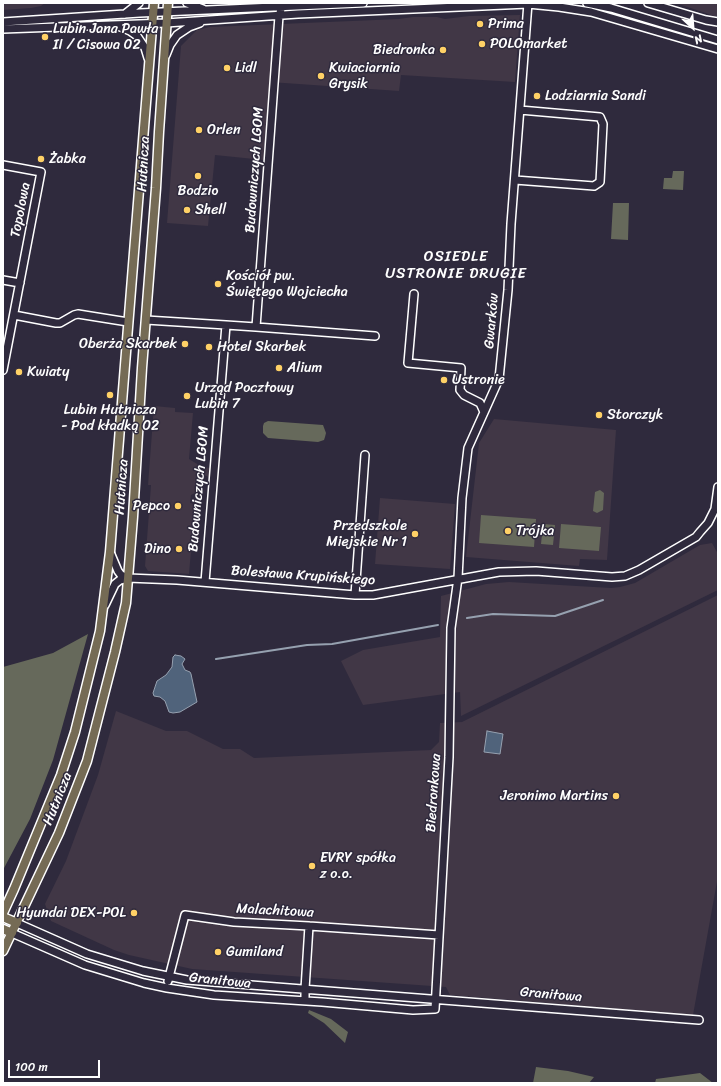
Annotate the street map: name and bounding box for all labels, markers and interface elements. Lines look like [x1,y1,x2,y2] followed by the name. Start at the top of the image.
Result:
[673,8,713,48] north arrow
[488,16,524,32] place label: Prima
[475,19,485,29] marker: Prima
[53,21,158,54] place label: Lubin Jana Pawła II / Cisowa 02
[691,29,706,49] text: N
[40,32,50,42] marker: Lubin Jana Pawła II / Cisowa 02
[490,36,567,52] place label: POLOmarket
[477,39,487,49] marker: POLOmarket
[373,42,435,58] place label: Biedronka
[438,45,448,55] marker: Biedronka
[235,60,257,76] place label: Lidl
[329,60,400,92] place label: Kwiaciarnia Grysik
[222,63,232,73] marker: Lidl
[316,71,326,81] marker: Kwiaciarnia Grysik
[545,88,646,104] place label: Lodziarnia Sandi
[532,91,542,101] marker: Lodziarnia Sandi
[242,106,268,234] street label: Budowniczych LGOM
[207,122,241,138] place label: Orlen
[194,125,204,135] marker: Orlen
[134,136,154,192] street label: Hutnicza
[49,151,86,167] place label: Żabka
[36,154,46,164] marker: Żabka
[193,171,203,181] marker: Bodzio
[7,181,35,239] street label: Topolowa
[178,183,218,199] place label: Bodzio
[195,202,226,218] place label: Shell
[182,205,192,215] marker: Shell
[387,248,525,283] district label: OSIEDLE USTRONIE DRUGIE
[226,268,348,300] place label: Kościół pw. Świętego Wojciecha
[213,279,223,289] marker: Kościół pw. Świętego Wojciecha
[481,293,503,349] street label: Gwarków
[79,336,177,352] place label: Oberża Skarbek
[180,339,190,349] marker: Oberża Skarbek
[217,339,306,355] place label: Hotel Skarbek
[204,342,214,352] marker: Hotel Skarbek
[287,360,322,376] place label: Alium
[274,363,284,373] marker: Alium
[27,364,69,380] place label: Kwiaty
[14,367,24,377] marker: Kwiaty
[452,372,505,388] place label: Ustronie
[439,375,449,385] marker: Ustronie
[195,380,294,412] place label: Urząd Pocztowy Lubin 7
[105,390,115,400] marker: Lubin Hutnicza - Pod kładką 02
[182,391,192,401] marker: Urząd Pocztowy Lubin 7
[61,402,159,434] place label: Lubin Hutnicza - Pod kładką 02
[607,407,663,423] place label: Storczyk
[594,410,604,420] marker: Storczyk
[185,425,213,553] street label: Budowniczych LGOM
[112,459,132,515] street label: Hutnicza
[133,498,170,514] place label: Pepco
[173,501,183,511] marker: Pepco
[326,518,407,550] place label: Przedszkole Miejskie Nr 1
[516,523,554,539] place label: Trójka
[503,526,513,536] marker: Trójka
[410,529,420,539] marker: Przedszkole Miejskie Nr 1
[144,541,171,557] place label: Dino
[174,544,184,554] marker: Dino
[230,563,376,589] street label: Bolesława Krupińskiego
[423,753,445,833] street label: Biedronkowa
[40,770,76,828] street label: Hutnicza
[500,788,608,804] place label: Jeronimo Martins
[611,791,621,801] marker: Jeronimo Martins
[320,850,396,882] place label: EVRY spółka z o.o.
[307,861,317,871] marker: EVRY spółka z o.o.
[236,901,314,921] street label: Malachitowa
[16,905,126,921] place label: Hyundai DEX-POL
[129,908,139,918] marker: Hyundai DEX-POL
[226,944,283,960] place label: Gumiland
[213,947,223,957] marker: Gumiland
[188,969,252,993] street label: Granitowa
[519,984,583,1006] street label: Granitowa
[10,1052,102,1078] scale bar
[15,1056,48,1078] text: 100 m

